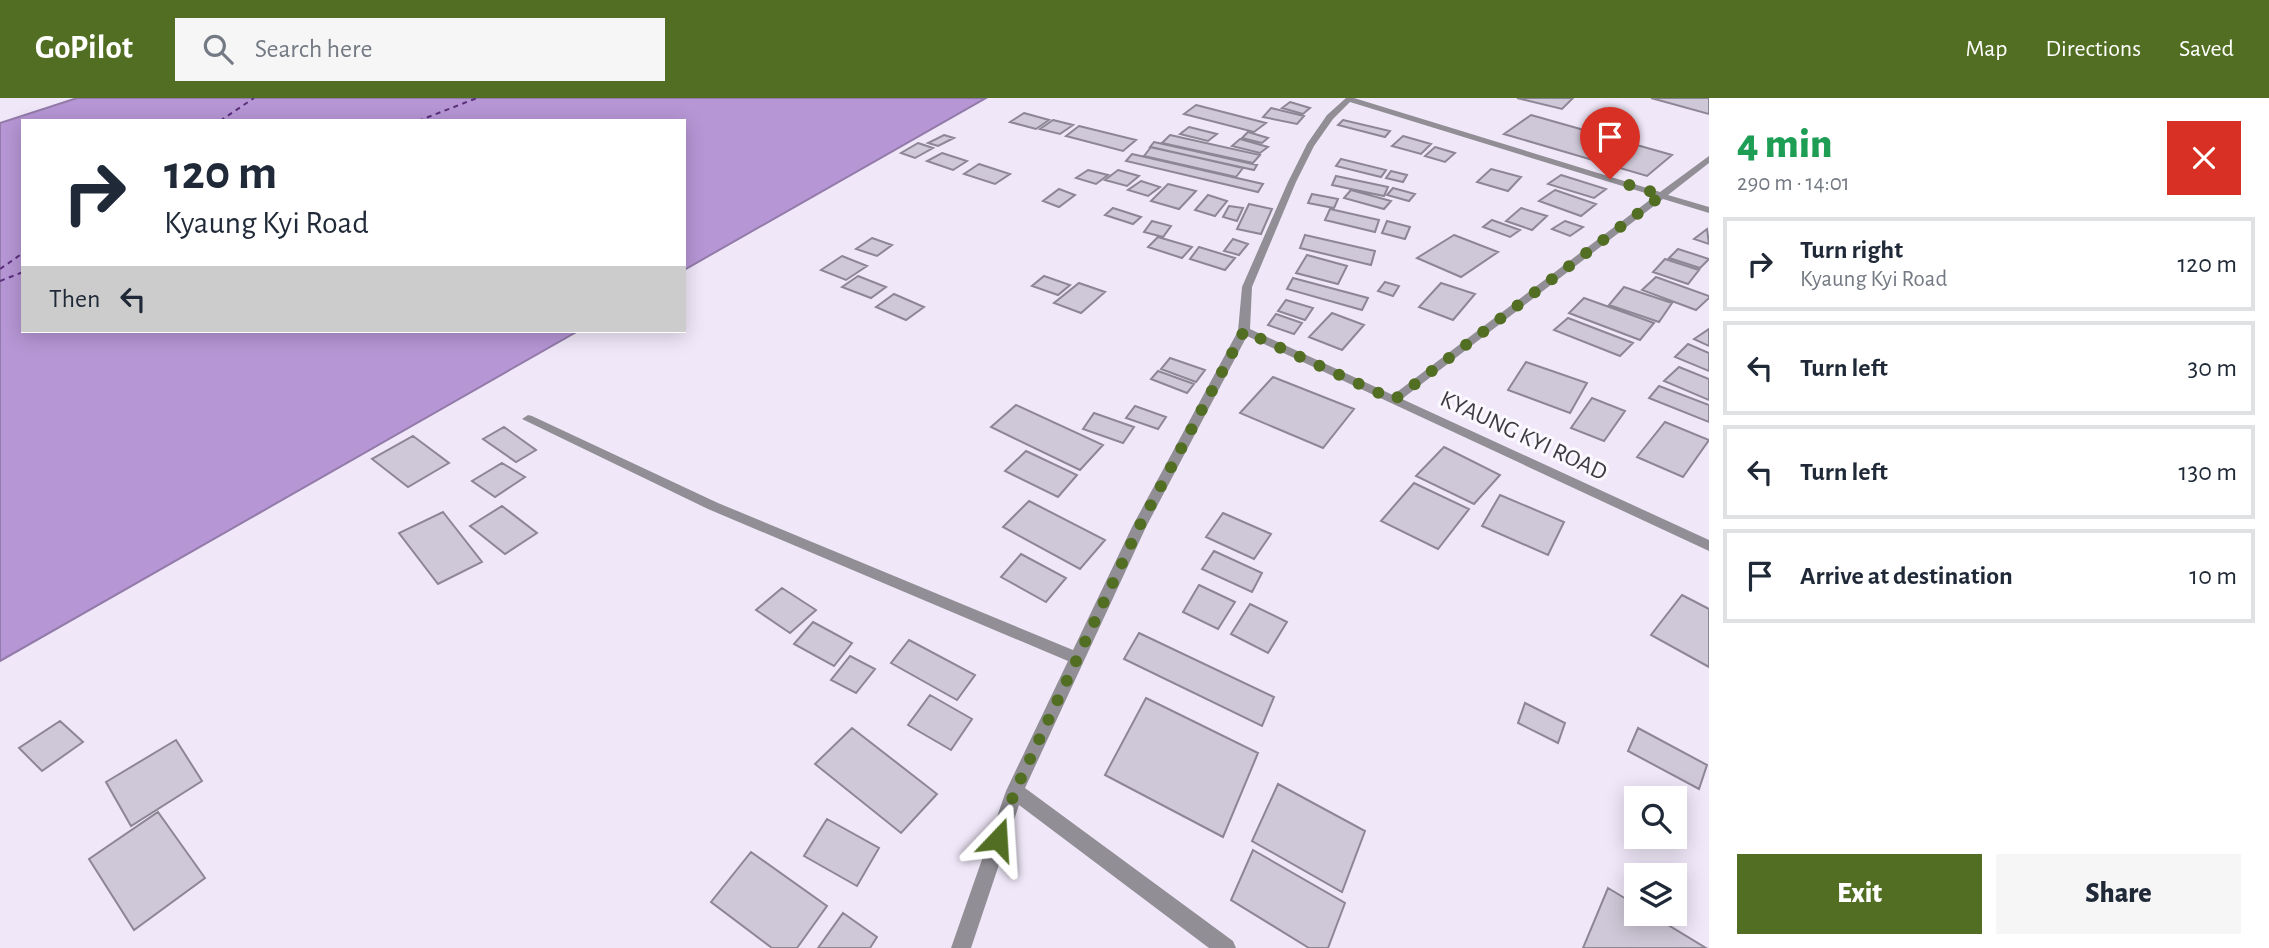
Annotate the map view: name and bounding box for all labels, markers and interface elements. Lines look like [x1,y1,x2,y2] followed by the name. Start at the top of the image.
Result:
[175,18,665,81] search box
[199,30,237,68] icon: search
[35,32,133,65] text: GoPilot
[255,36,372,62] text: Search here
[1965,37,2007,61] text: Map
[2045,37,2141,61] text: Directions
[2179,37,2234,61] text: Saved
[1580,107,1640,179] pin
[1591,118,1629,156] icon: arrive
[2167,121,2241,195] button: close
[1737,123,1833,165] text: 4 min
[49,147,140,238] icon: right
[164,149,277,198] text: 120 m
[1737,172,1850,195] text: 290 m · 14:01
[164,207,369,239] text: Kyaung Kyi Road
[1800,237,1903,263] text: Turn right
[1741,245,1779,283] icon: right
[2177,251,2237,277] text: 120 m
[1800,268,1947,291] text: Kyaung Kyi Road
[114,280,152,318] icon: left
[49,286,100,312] text: Then
[1741,349,1779,387] icon: left
[1800,355,1888,381] text: Turn left
[2187,355,2237,381] text: 30 m
[1436,387,1611,485] street label: KYAUNG KYI ROAD
[1741,453,1779,491] icon: left
[1800,459,1888,485] text: Turn left
[2179,459,2237,485] text: 130 m
[1741,557,1779,595] icon: arrive
[1800,563,2013,589] text: Arrive at destination
[2189,563,2237,589] text: 10 m
[1624,786,1687,926] map controls
[1624,786,1687,849] button: search
[961,802,1035,876] position arrow
[1737,854,1982,934] button: Exit
[1996,854,2241,934] button: Share
[1624,863,1687,926] button: layers

